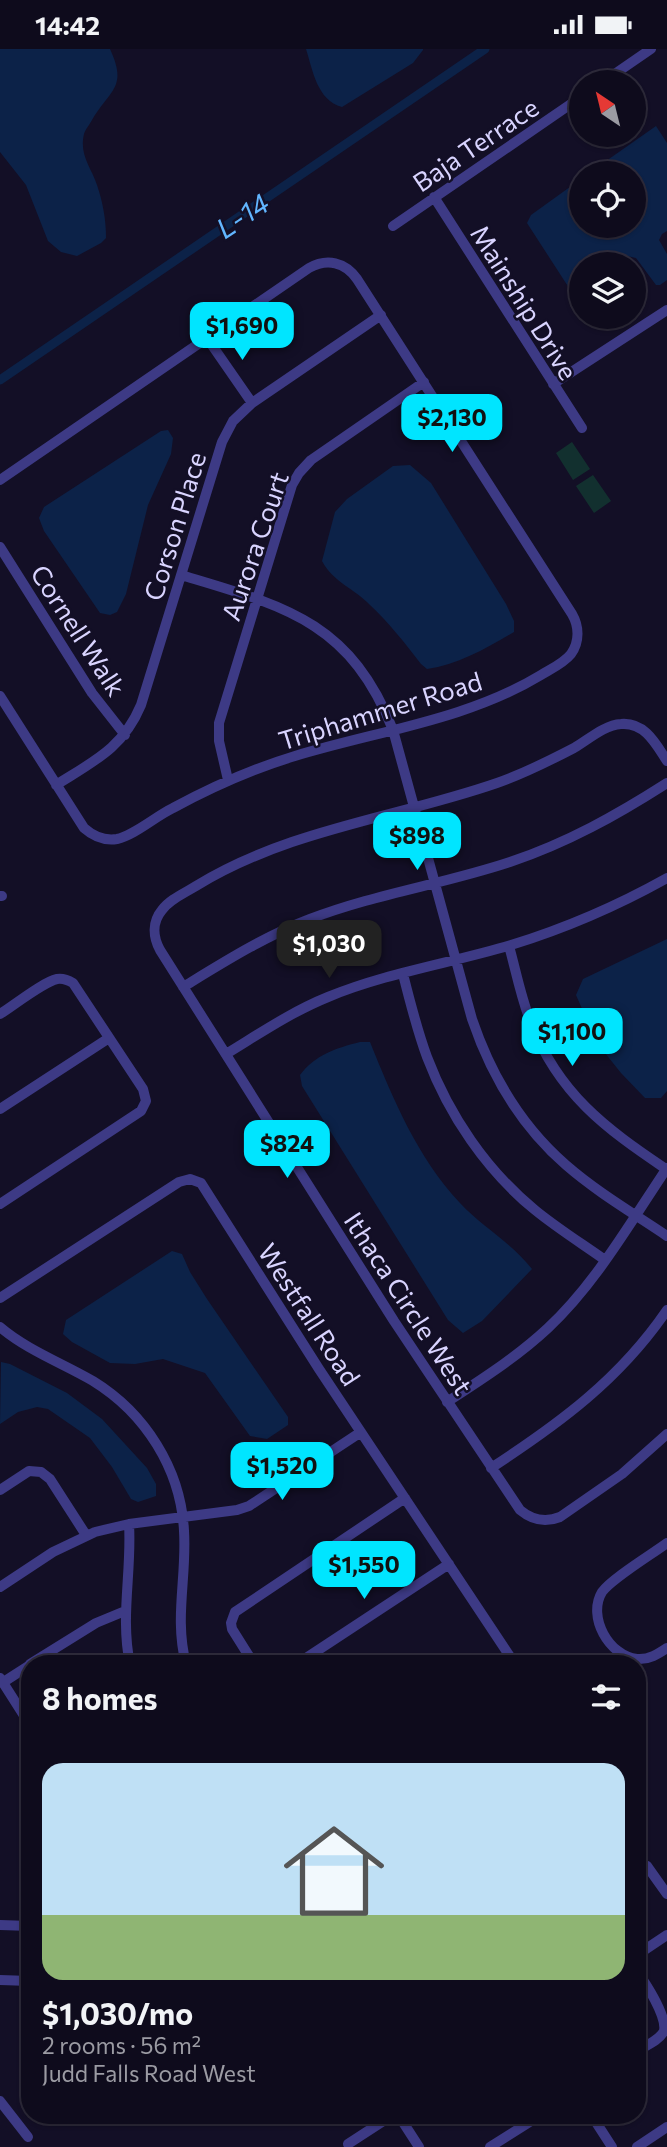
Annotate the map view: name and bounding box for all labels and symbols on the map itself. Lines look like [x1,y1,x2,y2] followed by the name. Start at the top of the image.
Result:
[569,70,646,147] north arrow
[406,91,544,197] street label: Baja Terrace
[209,185,275,245] water label: L-14
[465,219,585,385] street label: Mainship Drive
[185,303,299,362] pin: $1,690
[395,395,509,454] pin: $2,130
[137,448,211,604] street label: Corson Place
[214,468,294,624] street label: Aurora Court
[25,559,133,701] street label: Cornell Walk
[275,664,485,756] street label: Triphammer Road
[376,813,458,872] pin: $898
[272,921,386,980] pin: $1,030
[515,1009,629,1068] pin: $1,100
[246,1121,328,1180] pin: $824
[338,1206,480,1400] street label: Ithaca Circle West
[253,1237,367,1391] street label: Westfall Road
[225,1443,339,1502] pin: $1,520
[307,1541,421,1601] pin: $1,550

